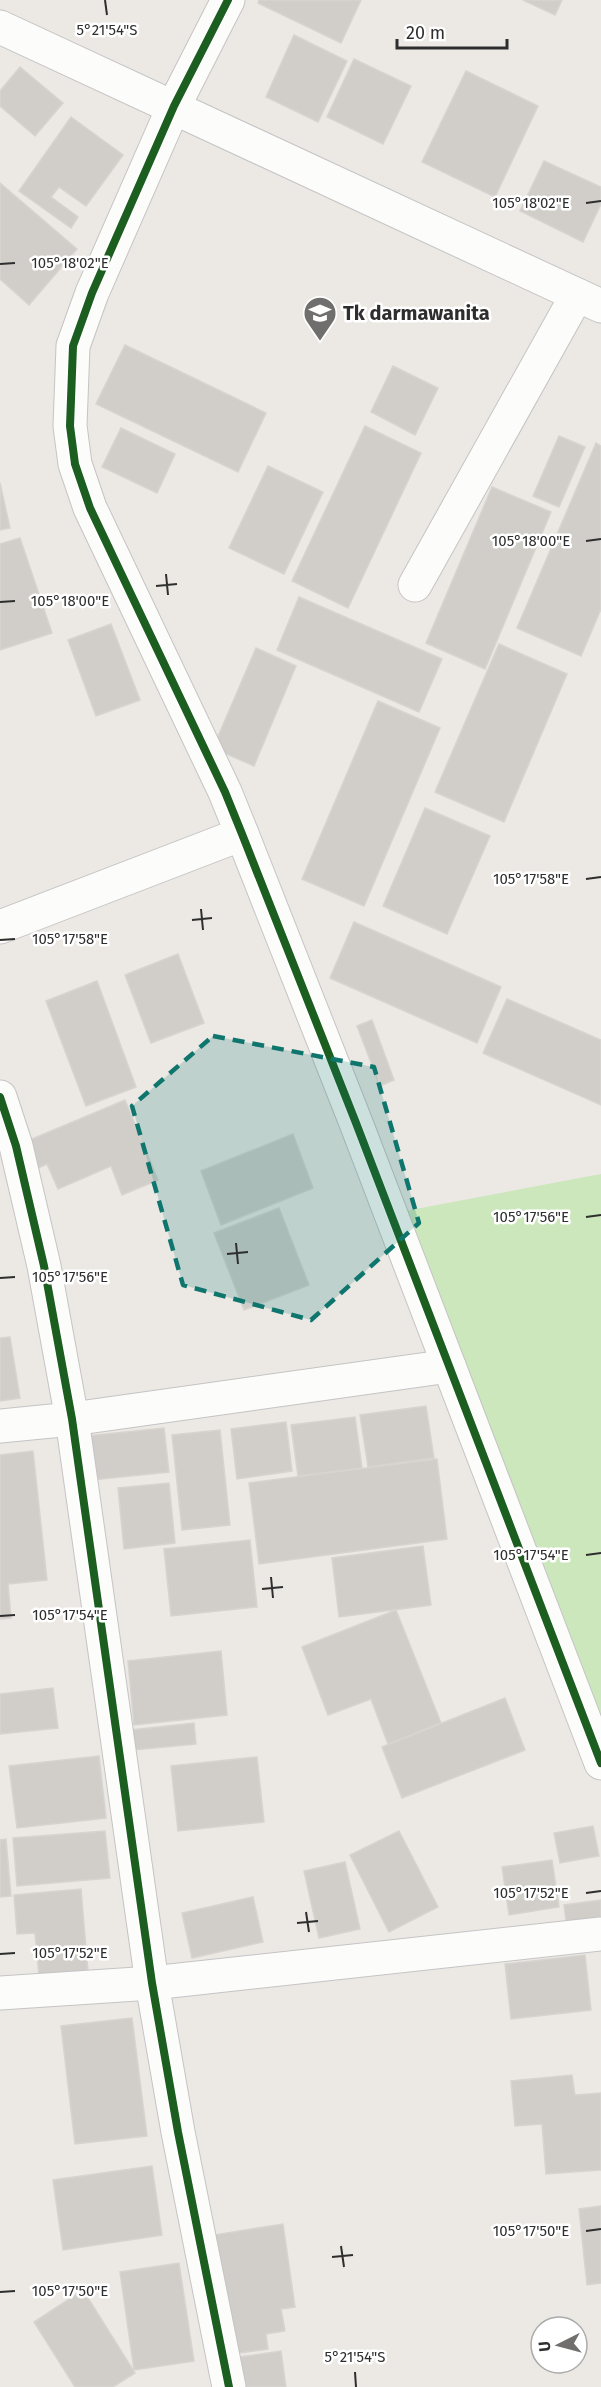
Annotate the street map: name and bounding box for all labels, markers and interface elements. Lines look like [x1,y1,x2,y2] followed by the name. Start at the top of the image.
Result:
[397,12,506,50] scale bar
[77,21,137,39] text: 5°21'54"S
[406,22,445,44] text: 20 m
[492,194,570,212] text: 105°18'02"E
[31,254,109,272] text: 105°18'02"E
[302,295,338,342] school or university icon: Tk darmawanita
[343,301,490,325] place label: Tk darmawanita
[492,532,570,550] text: 105°18'00"E
[31,592,109,610] text: 105°18'00"E
[493,870,569,888] text: 105°17'58"E
[32,930,108,948] text: 105°17'58"E
[493,1208,569,1226] text: 105°17'56"E
[32,1268,108,1286] text: 105°17'56"E
[493,1546,569,1564] text: 105°17'54"E
[32,1606,108,1624] text: 105°17'54"E
[493,1884,569,1902] text: 105°17'52"E
[32,1944,108,1962] text: 105°17'52"E
[493,2222,569,2240] text: 105°17'50"E
[32,2282,108,2300] text: 105°17'50"E
[529,2315,589,2375] north arrow
[535,2340,555,2353] text: U
[325,2348,385,2366] text: 5°21'54"S

